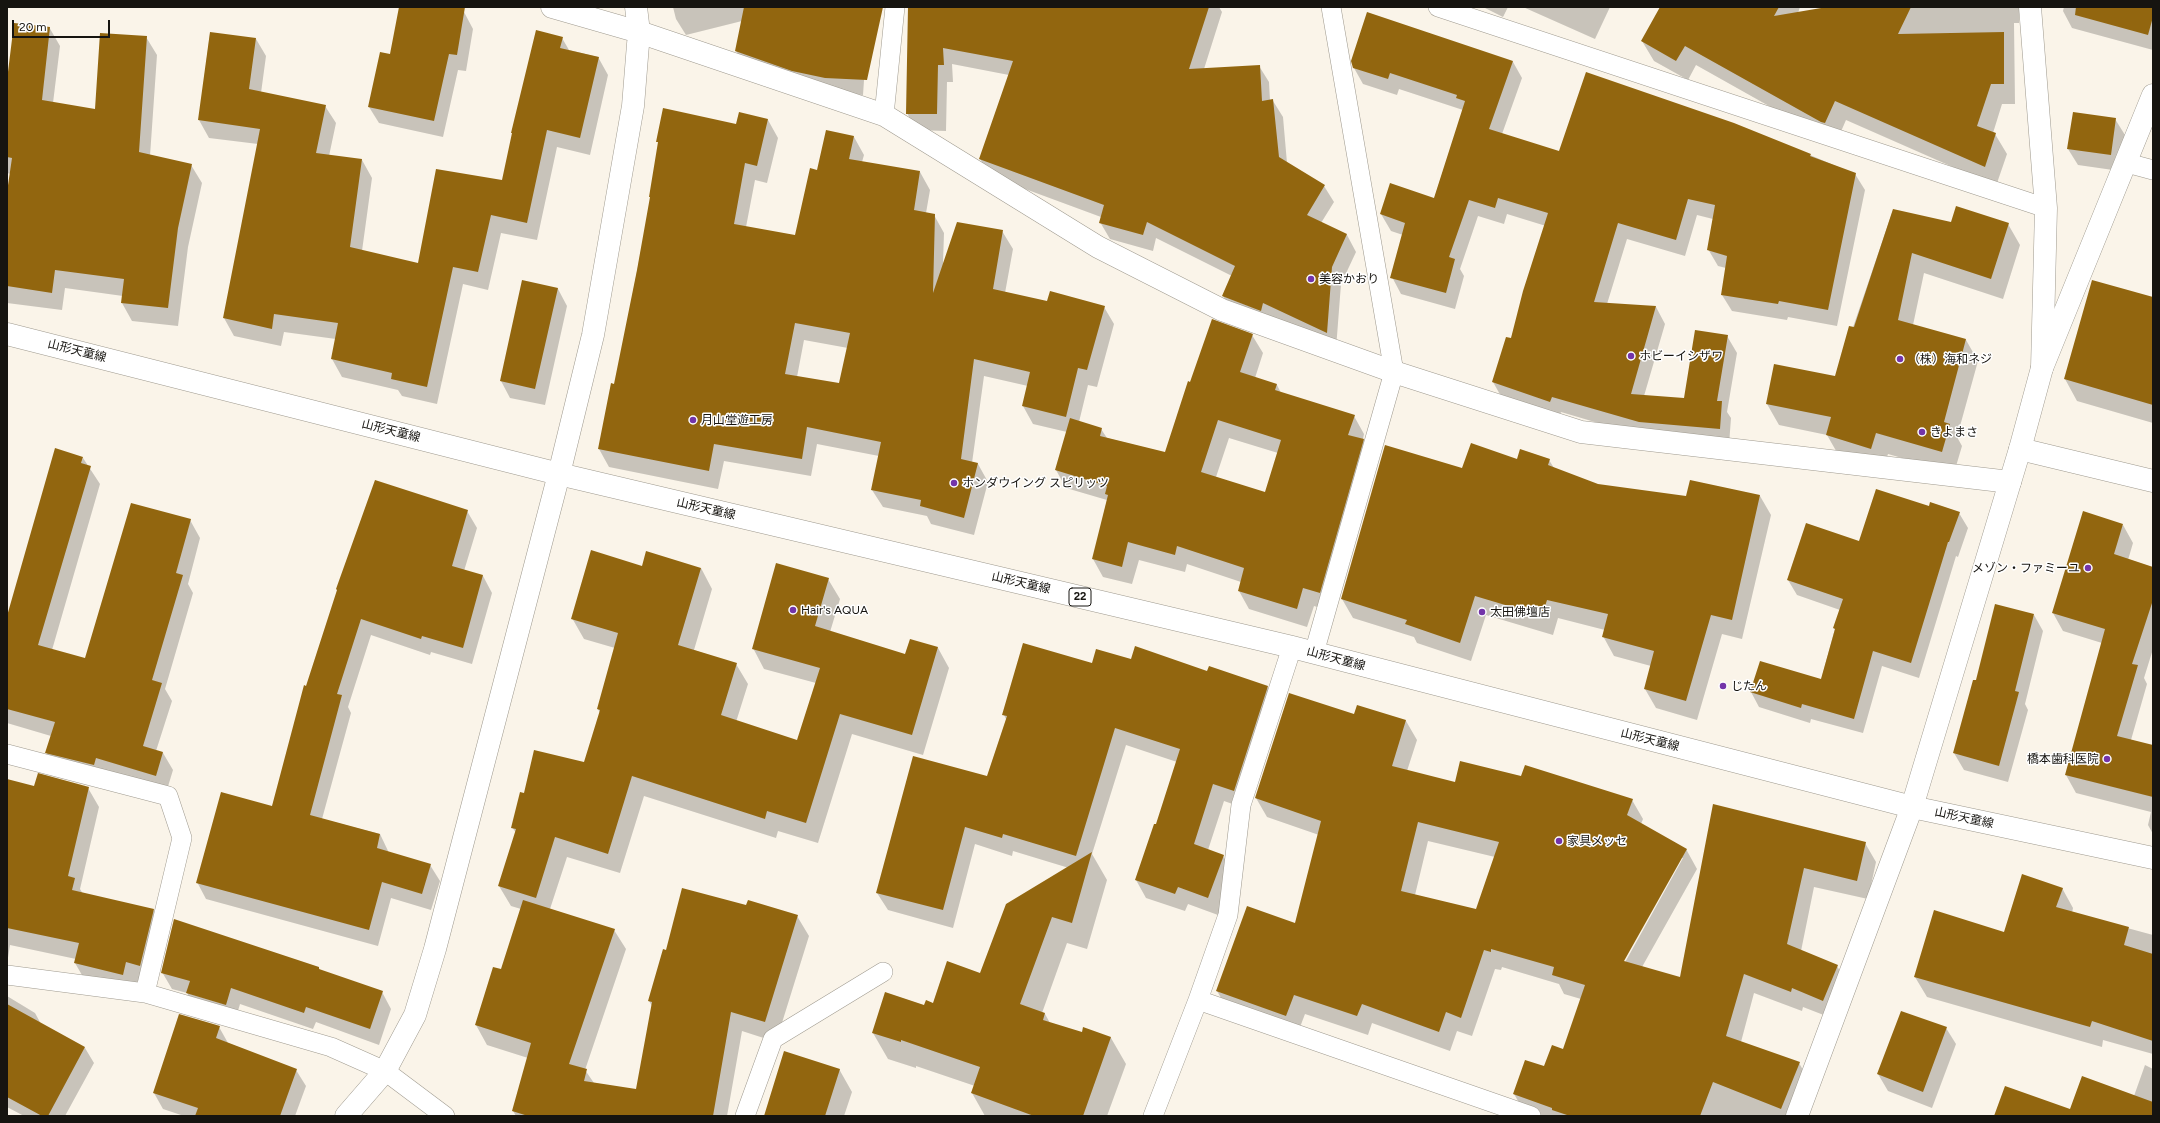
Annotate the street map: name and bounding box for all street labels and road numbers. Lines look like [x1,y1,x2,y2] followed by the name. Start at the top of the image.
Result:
[46,337,108,365] street label: 山形天童線
[360,417,422,445] street label: 山形天童線
[675,495,737,523] street label: 山形天童線
[990,569,1052,597] street label: 山形天童線
[1069,588,1091,606] road number: 22
[1305,644,1367,674] street label: 山形天童線
[1619,726,1681,754] street label: 山形天童線
[1933,805,1995,831] street label: 山形天童線

